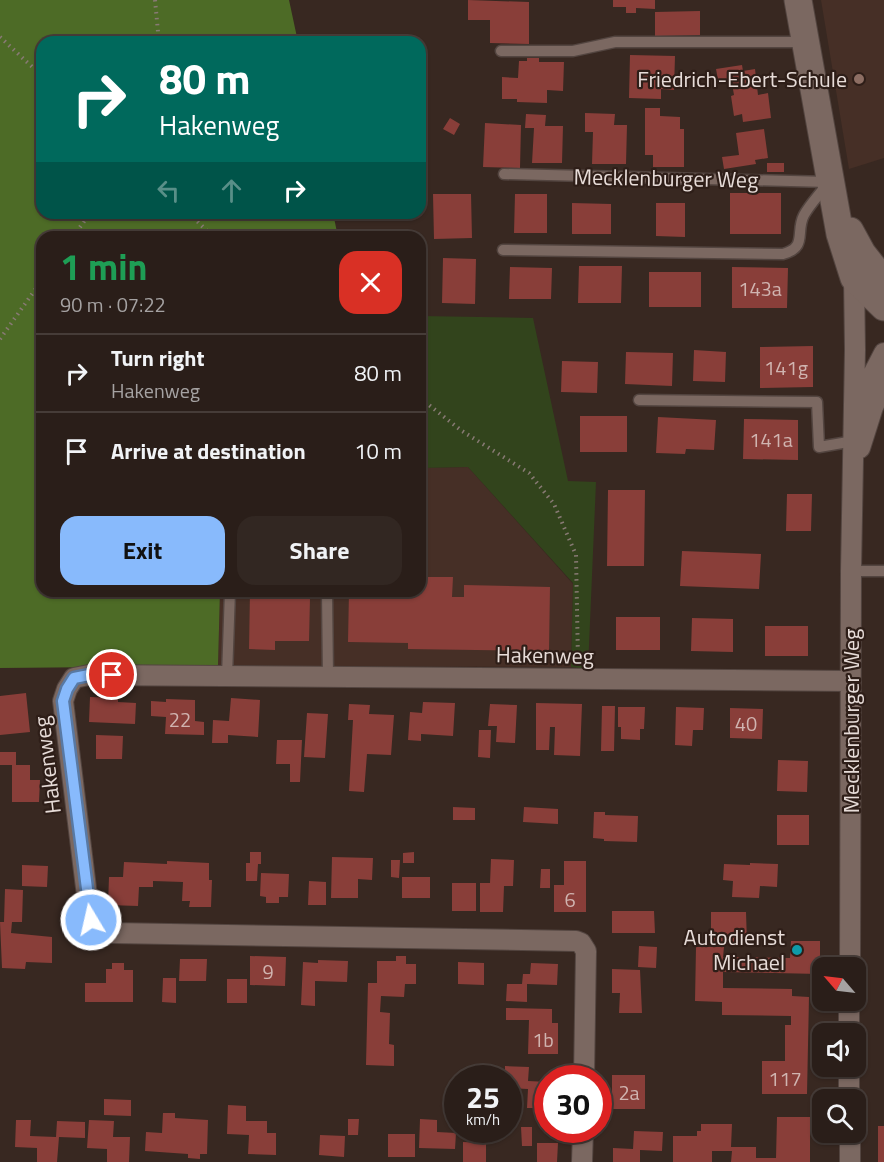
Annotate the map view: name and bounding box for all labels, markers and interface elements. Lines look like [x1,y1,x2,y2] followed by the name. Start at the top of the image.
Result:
[159,46,251,110] text: 80 m
[60,60,138,138] icon: right
[637,62,847,96] place label: Friedrich-Ebert-Schule
[852,72,866,86] marker: Friedrich-Ebert-Schule
[159,104,279,145] text: Hakenweg
[573,159,759,197] street label: Mecklenburger Weg
[152,174,185,207] icon: left
[215,174,248,207] icon: ahead
[278,174,311,207] icon: right
[60,239,147,294] text: 1 min
[339,251,402,314] button: close
[738,273,782,304] house number: 143a
[60,289,166,320] text: 90 m · 07:22
[111,341,205,375] text: Turn right
[764,352,808,383] house number: 141g
[354,356,402,390] text: 80 m
[60,357,93,390] icon: right
[111,375,200,406] text: Hakenweg
[749,424,793,455] house number: 141a
[111,434,306,468] text: Arrive at destination
[354,434,402,468] text: 10 m
[60,435,93,468] icon: arrive
[60,516,225,585] button: Exit
[237,516,402,585] button: Share
[834,629,868,813] street label: Mecklenburger Weg
[496,637,594,673] street label: Hakenweg
[86,649,137,700] pin
[95,658,128,691] icon: arrive
[169,704,191,735] house number: 22
[735,708,757,739] house number: 40
[24,714,70,816] street label: Hakenweg
[564,884,576,915] house number: 6
[59,888,123,952] position arrow
[684,920,785,979] place label: Autodienst Michael
[790,943,804,957] marker: Autodienst Michael
[262,956,274,987] house number: 9
[812,957,866,1011] north arrow
[812,957,866,1143] map controls
[812,1023,866,1077] button: sound
[532,1024,554,1055] house number: 1b
[768,1063,802,1094] house number: 117
[534,1065,612,1143] speed limit sign: 30
[466,1074,500,1120] text: 25
[618,1077,640,1108] house number: 2a
[812,1089,866,1143] button: search
[466,1108,500,1131] text: km/h

